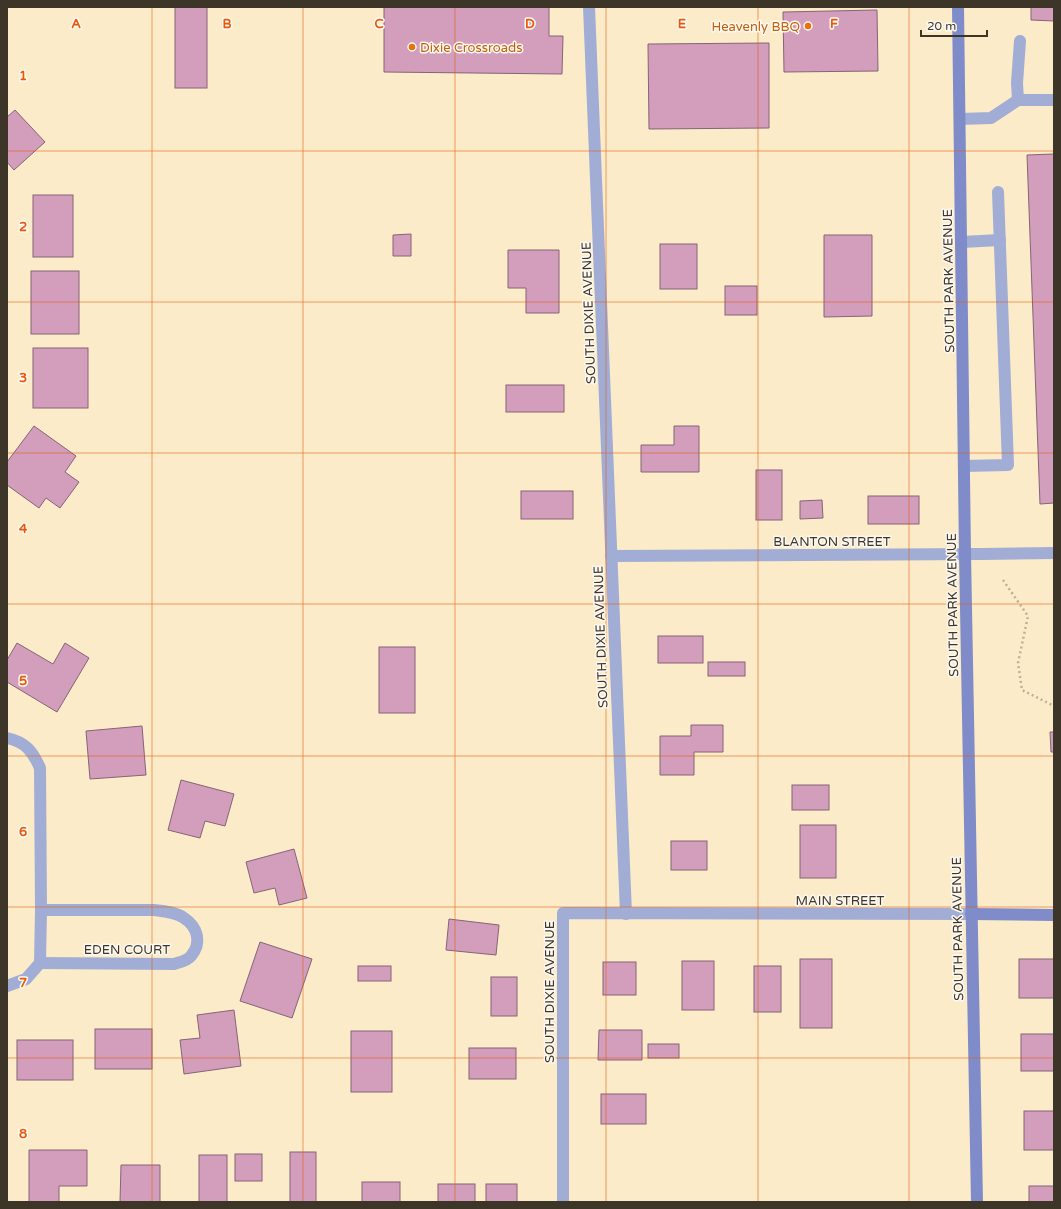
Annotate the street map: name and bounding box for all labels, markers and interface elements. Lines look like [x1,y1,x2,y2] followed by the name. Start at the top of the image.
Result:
[921,12,987,38] scale bar
[71,16,81,32] text: A
[222,16,232,32] text: B
[374,16,384,32] text: C
[525,16,535,32] text: D
[678,16,686,32] text: E
[830,16,838,32] text: F
[712,19,800,35] place label: Heavenly BBQ
[927,19,956,33] text: 20 m
[803,21,813,31] marker: Heavenly BBQ
[420,40,522,56] place label: Dixie Crossroads
[407,42,417,52] marker: Dixie Crossroads
[19,68,27,84] text: 1
[940,209,958,353] street label: SOUTH PARK AVENUE
[19,219,27,235] text: 2
[579,242,599,384] street label: SOUTH DIXIE AVENUE
[19,370,27,386] text: 3
[19,521,28,537] text: 4
[944,533,962,677] street label: SOUTH PARK AVENUE
[773,534,891,550] street label: BLANTON STREET
[591,566,611,708] street label: SOUTH DIXIE AVENUE
[19,673,27,689] text: 5
[19,824,27,840] text: 6
[949,857,967,1001] street label: SOUTH PARK AVENUE
[796,893,885,909] street label: MAIN STREET
[542,921,558,1063] street label: SOUTH DIXIE AVENUE
[84,942,170,958] street label: EDEN COURT
[19,975,27,991] text: 7
[19,1126,27,1142] text: 8

